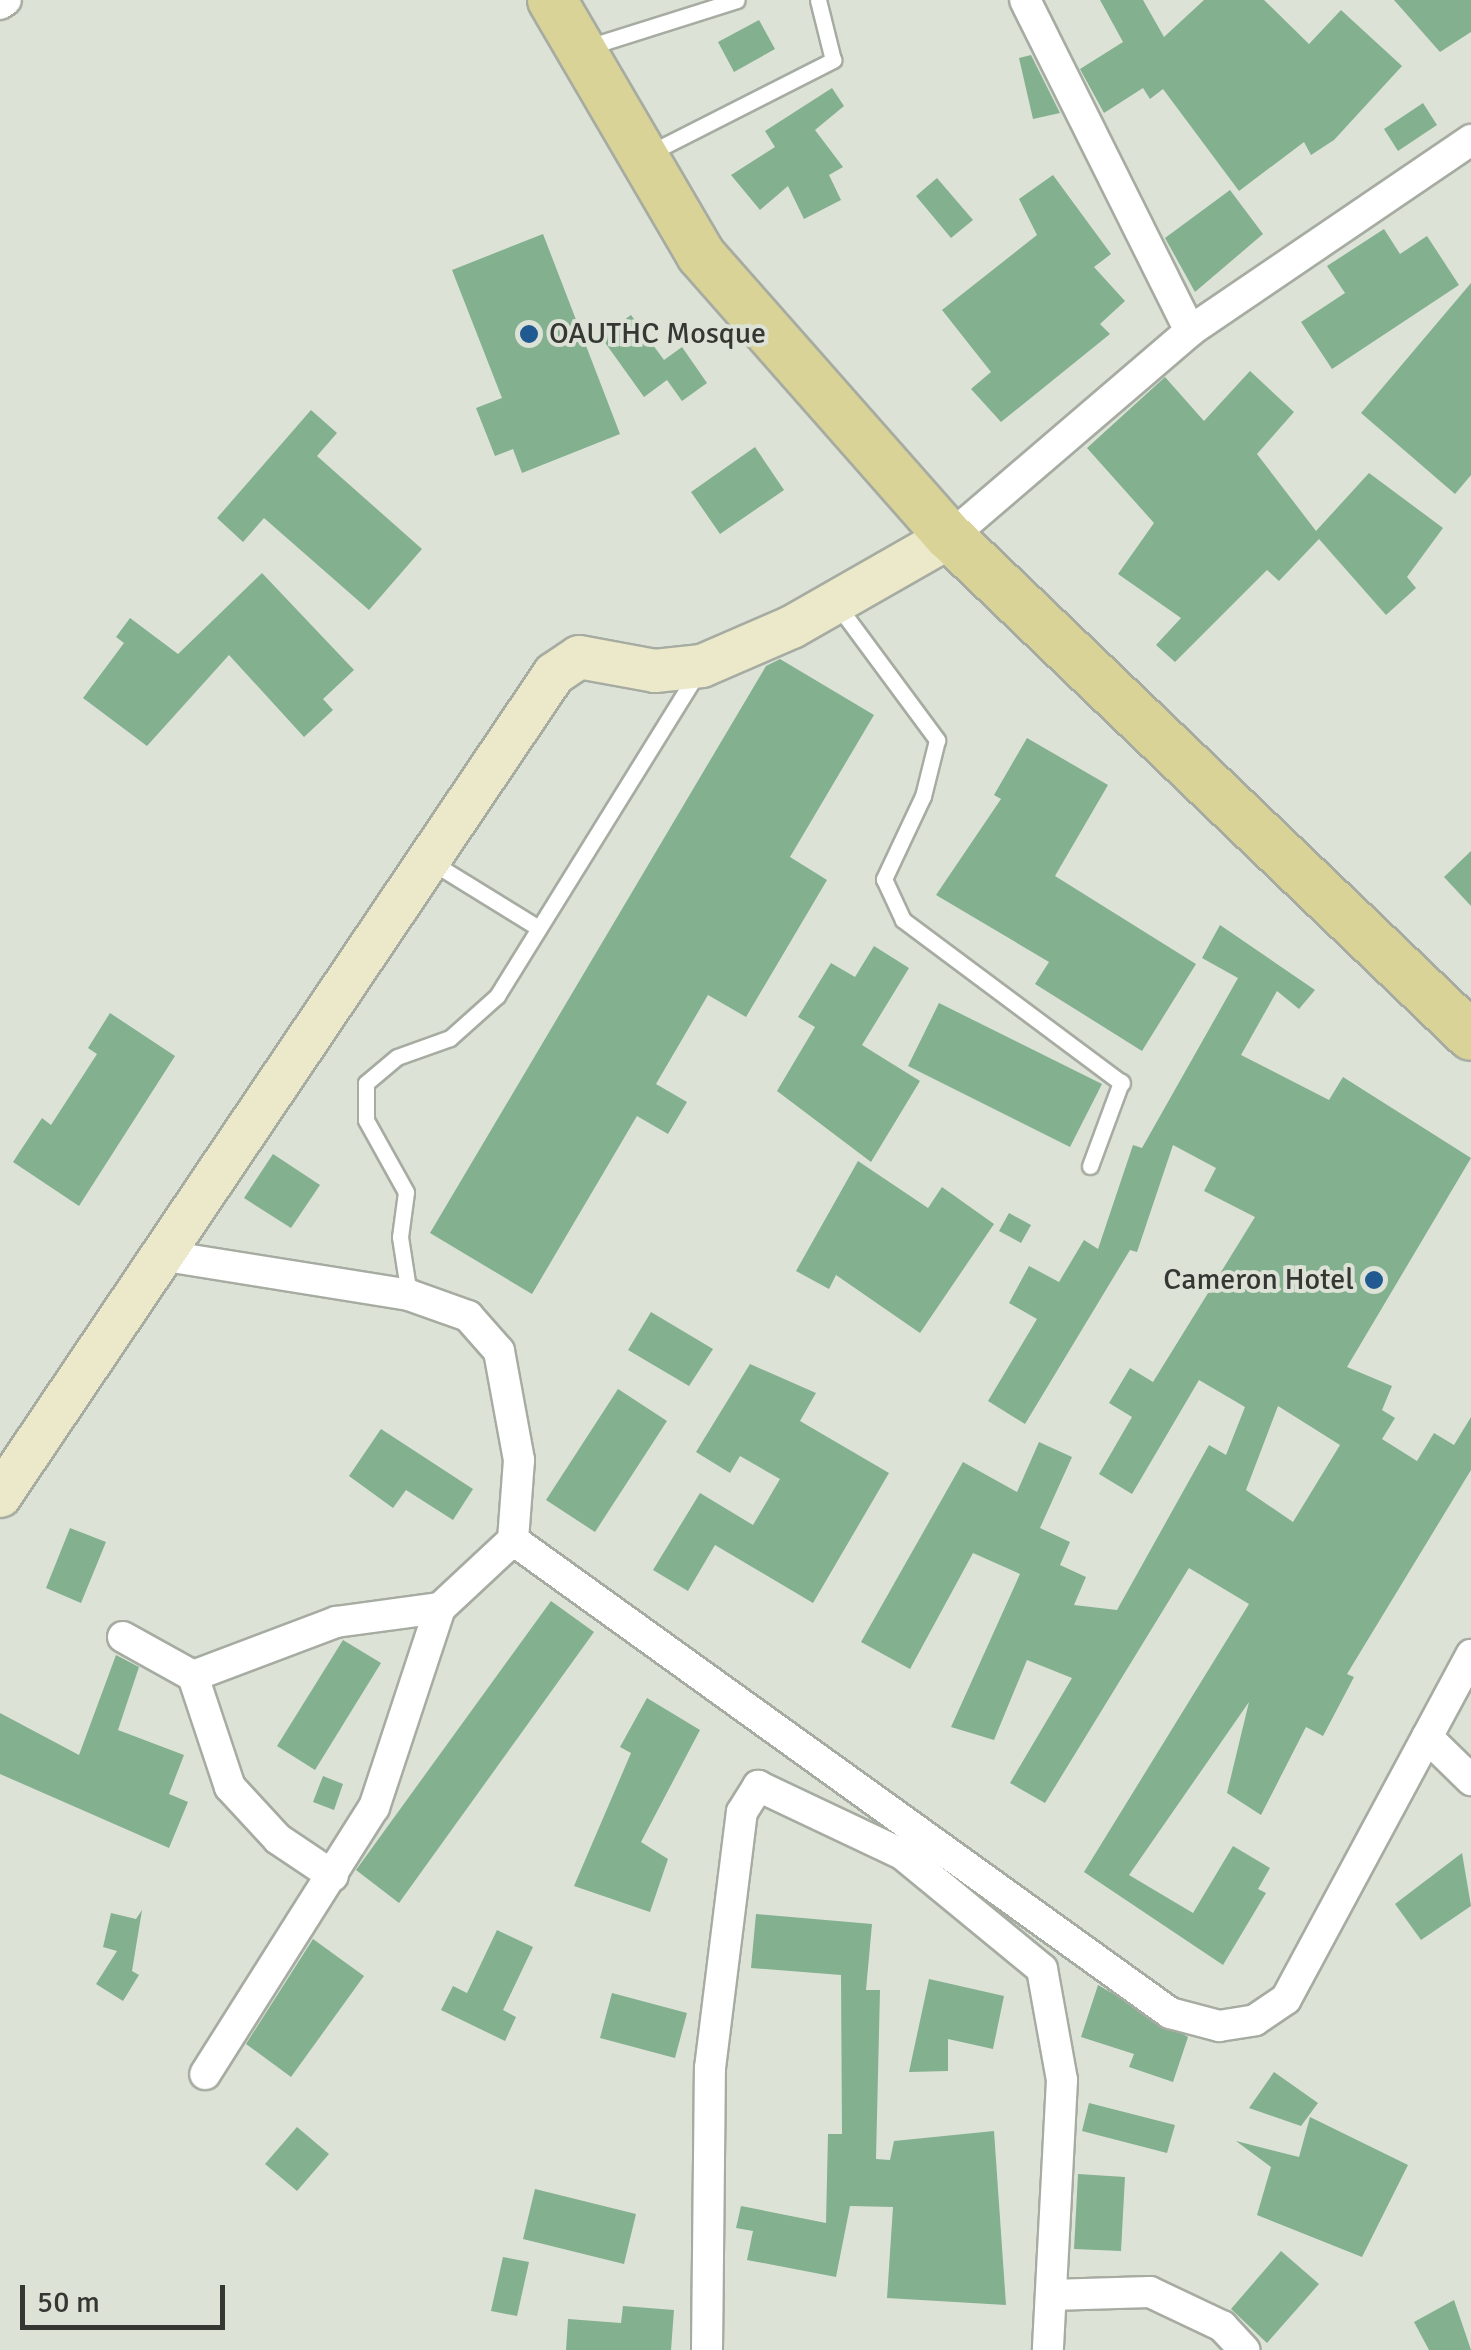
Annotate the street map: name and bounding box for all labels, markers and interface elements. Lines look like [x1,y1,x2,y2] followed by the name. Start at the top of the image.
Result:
[549,316,766,352] place label: OAUTHC Mosque
[518,323,540,345] marker: OAUTHC Mosque
[1163,1262,1354,1298] place label: Cameron Hotel
[1363,1269,1385,1291] marker: Cameron Hotel
[25,2265,230,2327] scale bar
[37,2284,100,2321] text: 50 m

